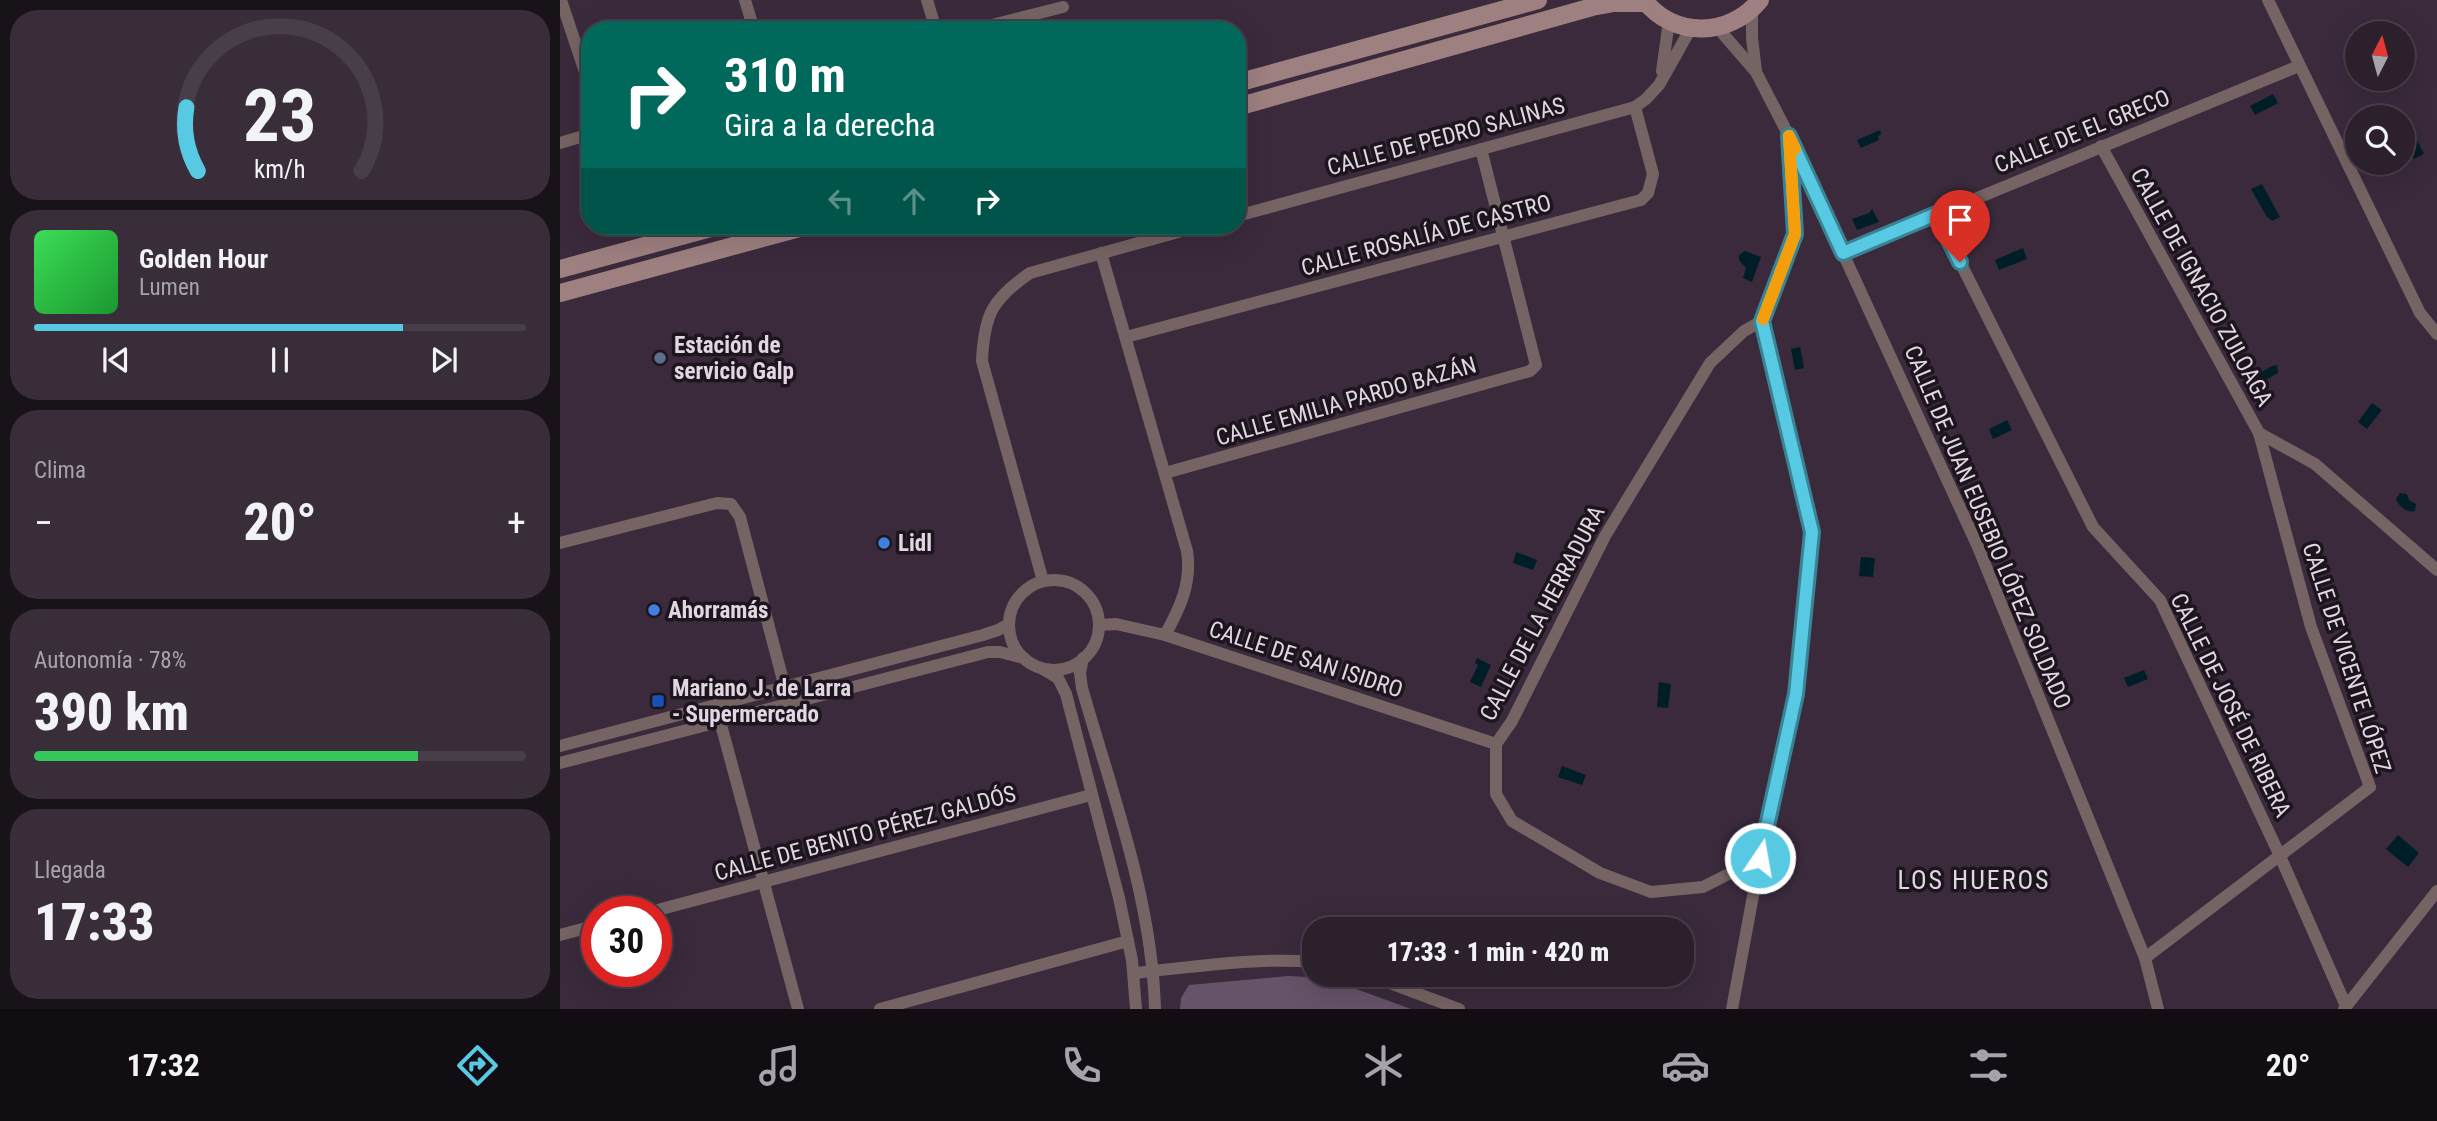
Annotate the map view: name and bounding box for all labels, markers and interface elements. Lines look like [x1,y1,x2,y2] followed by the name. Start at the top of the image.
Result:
[2345,21,2415,91] north arrow
[2345,21,2415,175] map controls
[724,47,846,104] text: 310 m
[609,49,700,140] icon: right
[243,73,317,159] text: 23
[1991,84,2174,179] street label: CALLE DE EL GRECO
[1324,92,1568,181] street label: CALLE DE PEDRO SALINAS
[2345,105,2415,175] button: search
[724,106,936,144] text: Gira a la derecha
[254,155,306,184] text: km/h
[2125,163,2278,411] street label: CALLE DE IGNACIO ZULOAGA
[822,182,860,220] icon: left
[895,182,933,220] icon: ahead
[968,182,1006,220] icon: right
[1298,188,1554,282] street label: CALLE ROSALÍA DE CASTRO
[1930,190,1990,262] pin
[1941,201,1979,239] icon: arrive
[139,244,268,274] text: Golden Hour
[139,274,200,301] text: Lumen
[674,332,794,385] place label: Estación de servicio Galp
[97,341,135,379] icon: previous
[261,341,299,379] icon: pause
[425,341,463,379] icon: next
[1899,341,2077,713] street label: CALLE DE JUAN EUSEBIO LÓPEZ SOLDADO
[652,350,668,366] marker: Estación de servicio Galp
[1213,350,1479,452] street label: CALLE EMILIA PARDO BAZÁN
[34,457,86,484] text: Clima
[243,492,317,553] text: 20°
[34,501,53,545] text: −
[507,501,526,545] text: +
[1474,501,1611,725] street label: CALLE DE LA HERRADURA
[898,530,932,557] place label: Lidl
[876,535,892,551] marker: Lidl
[2296,539,2398,777] street label: CALLE DE VICENTE LÓPEZ
[2165,589,2297,821] street label: CALLE DE JOSÉ DE RIBERA
[668,597,769,624] place label: Ahorramás
[646,602,662,618] marker: Ahorramás
[1206,615,1406,704] street label: CALLE DE SAN ISIDRO
[34,647,186,674] text: Autonomía · 78%
[672,675,851,728] place label: Mariano J. de Larra - Supermercado
[34,682,189,743] text: 390 km
[650,693,666,709] marker: Mariano J. de Larra - Supermercado
[711,779,1019,887] street label: CALLE DE BENITO PÉREZ GALDÓS
[1723,821,1797,895] position arrow
[34,857,106,884] text: Llegada
[1897,865,2051,895] district label: LOS HUEROS
[34,892,154,953] text: 17:33
[581,896,672,987] speed limit sign: 30
[1387,937,1609,967] text: 17:33 · 1 min · 420 m
[453,1041,502,1090] icon: directions
[755,1041,804,1090] icon: music
[1057,1041,1106,1090] icon: phone
[1359,1041,1408,1090] icon: climate
[1661,1041,1710,1090] icon: car
[1964,1041,2013,1090] icon: filters
[127,1046,200,1084] text: 17:32
[2266,1046,2310,1084] text: 20°

